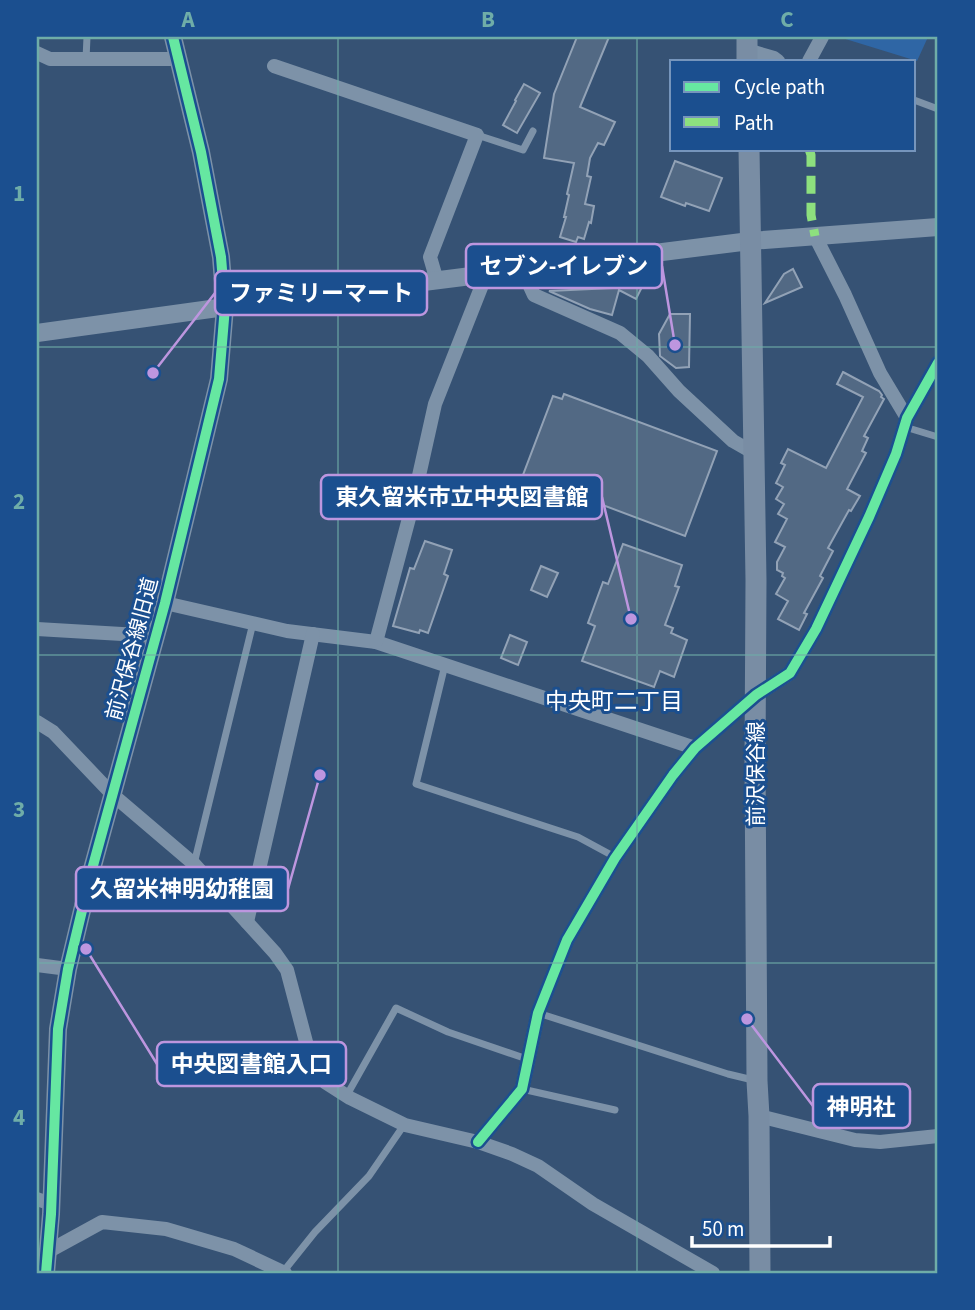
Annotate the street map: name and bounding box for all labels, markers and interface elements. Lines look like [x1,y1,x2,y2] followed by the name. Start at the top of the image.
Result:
[180,3,195,36] text: A
[481,3,495,36] text: B
[780,3,794,36] text: C
[670,60,916,150] legend
[734,72,825,102] text: Cycle path
[734,108,774,138] text: Path
[13,177,25,210] text: 1
[466,244,662,288] callout: セブン-イレブン
[480,250,648,283] text: セブン-イレブン
[215,271,427,315] callout: ファミリーマート
[229,277,413,310] text: ファミリーマート
[321,475,602,519] callout: 東久留米市立中央図書館
[336,481,589,514] text: 東久留米市立中央図書館
[13,485,25,518] text: 2
[98,574,166,724] street label: 前沢保谷線旧道
[545,685,683,718] district label: 中央町二丁目
[741,722,771,827] street label: 前沢保谷線
[13,793,25,826] text: 3
[76,867,288,911] callout: 久留米神明幼稚園
[90,873,274,906] text: 久留米神明幼稚園
[157,1042,346,1086] callout: 中央図書館入口
[171,1048,332,1081] text: 中央図書館入口
[813,1084,910,1128] callout: 神明社
[827,1091,896,1124] text: 神明社
[13,1101,25,1134] text: 4
[692,1205,830,1249] scale bar
[702,1214,744,1244] text: 50 m

